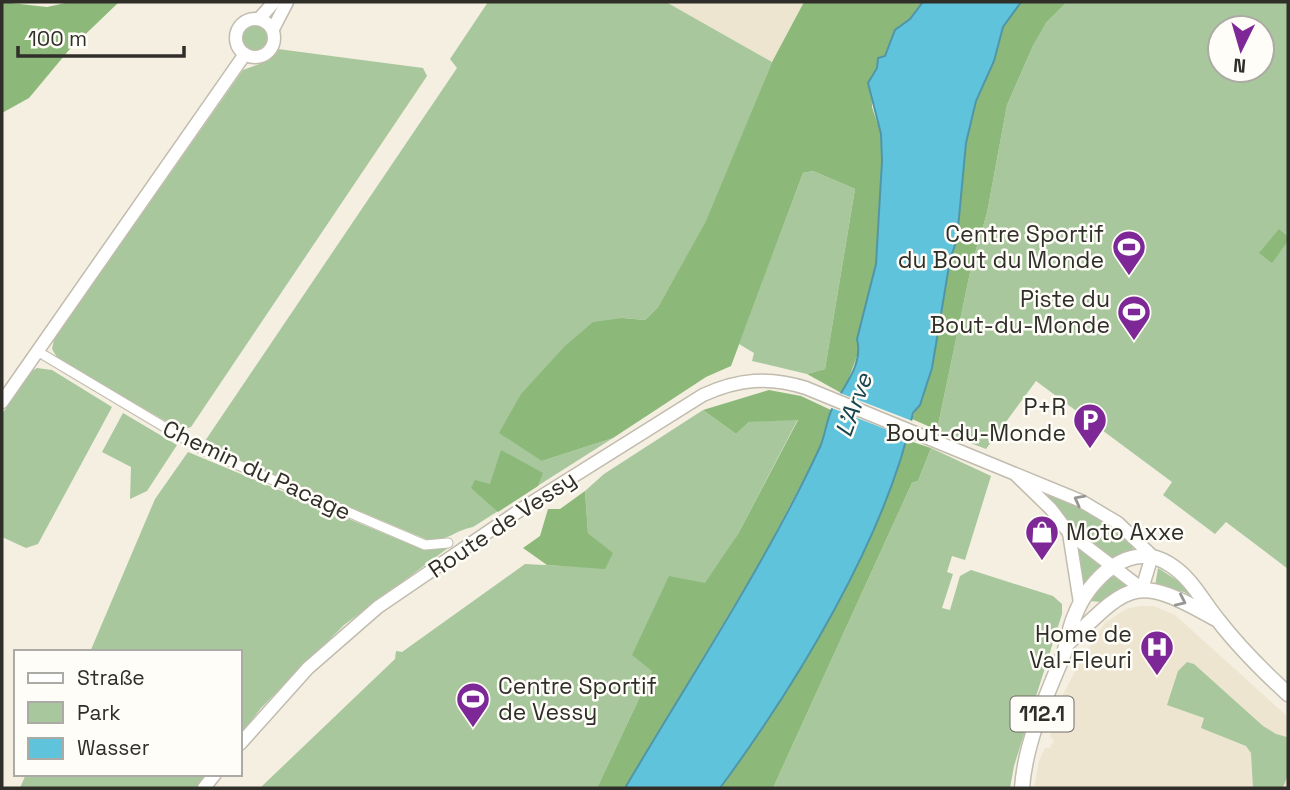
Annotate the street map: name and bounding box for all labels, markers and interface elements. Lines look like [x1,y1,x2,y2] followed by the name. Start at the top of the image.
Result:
[18,14,184,58] scale bar
[1206,14,1276,84] north arrow
[28,25,87,52] text: 100 m
[1232,52,1247,78] text: N
[898,219,1104,275] place label: Centre Sportif du Bout du Monde
[1110,228,1148,277] sports icon: Centre Sportif du Bout du Monde
[930,284,1110,340] place label: Piste du Bout-du-Monde
[1115,293,1153,342] sports icon: Piste du Bout-du-Monde
[828,368,880,441] water label: L'Arve
[886,392,1066,448] place label: P+R Bout-du-Monde
[1071,401,1109,450] parking icon: P+R Bout-du-Monde
[158,413,356,527] street label: Chemin du Pacage
[422,464,582,584] street label: Route de Vessy
[1074,495,1086,509] one-way arrow
[1023,513,1061,562] shop icon: Moto Axxe
[1066,517,1184,547] place label: Moto Axxe
[1174,592,1186,606] one-way arrow
[1029,619,1132,675] place label: Home de Val-Fleuri
[1138,628,1176,677] hospital icon: Home de Val-Fleuri
[14,650,242,776] legend
[77,664,145,691] text: Straße
[498,671,657,727] place label: Centre Sportif de Vessy
[454,680,492,729] sports icon: Centre Sportif de Vessy
[1010,696,1074,732] road number: 112.1
[77,699,121,726] text: Park
[77,734,150,761] text: Wasser

